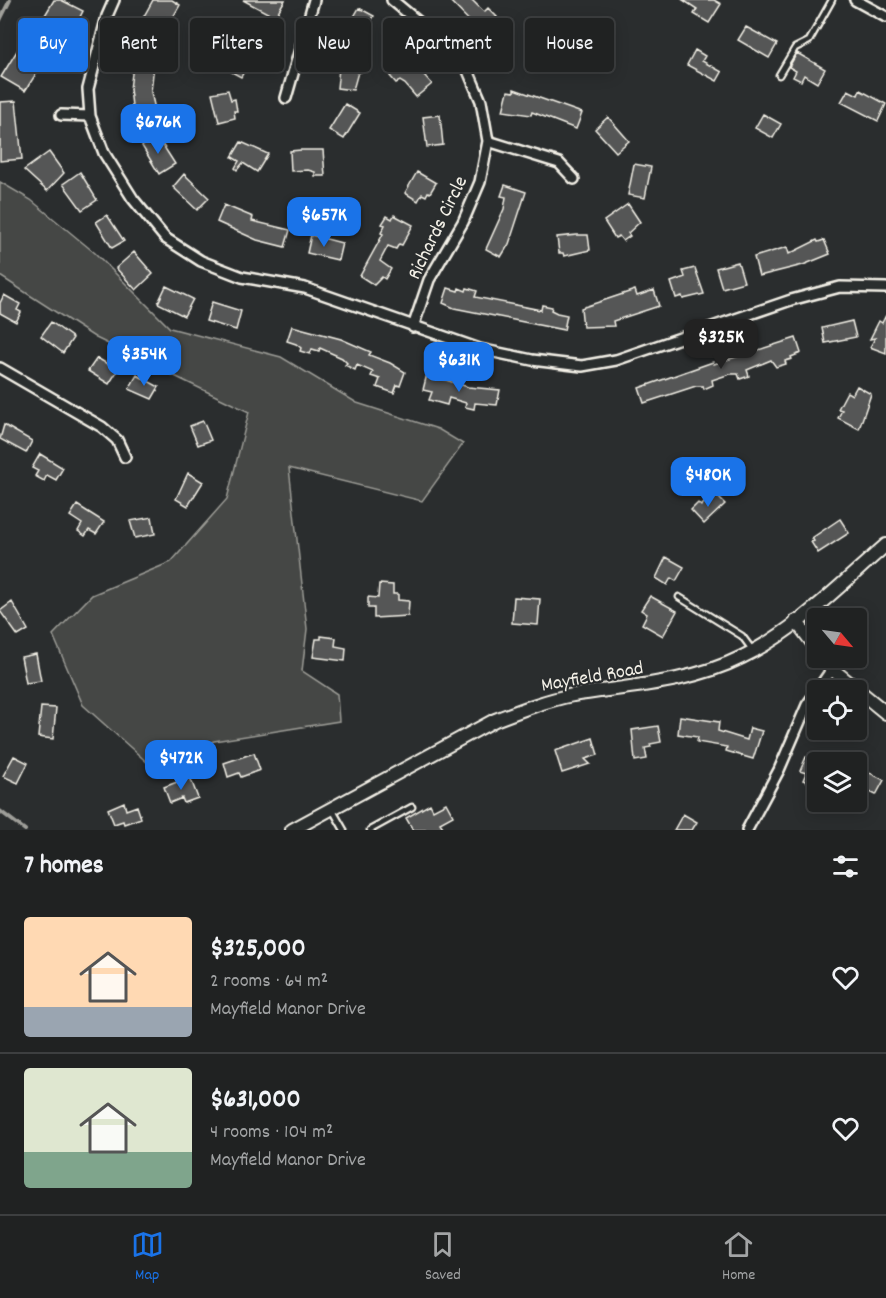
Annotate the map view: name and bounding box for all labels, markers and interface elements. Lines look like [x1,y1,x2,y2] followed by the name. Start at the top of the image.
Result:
[18,18,88,72] chip: Buy
[100,18,178,72] chip: Rent
[190,18,284,72] chip: Filters
[296,18,371,72] chip: New
[383,18,513,72] chip: Apartment
[525,18,614,72] chip: House
[116,104,200,155] pin: $676K
[135,109,181,137] text: $676K
[401,172,476,285] street label: Richards Circle
[282,197,366,248] pin: $657K
[301,202,347,230] text: $657K
[679,319,763,370] pin: $325K
[698,324,744,352] text: $325K
[102,336,186,387] pin: $354K
[121,341,167,369] text: $354K
[417,342,501,393] pin: $631K
[438,347,480,375] text: $631K
[666,457,750,508] pin: $480K
[685,462,731,490] text: $480K
[807,608,867,668] north arrow
[807,608,867,812] map controls
[539,655,646,701] street label: Mayfield Road
[807,680,867,740] button: locate
[139,740,223,791] pin: $472K
[159,745,203,773] text: $472K
[807,752,867,812] button: layers
[24,848,104,885] text: 7 homes
[829,850,862,883] icon: filters
[210,931,306,968] text: $325,000
[72,941,144,1013] icon: home
[829,961,862,994] icon: heart
[210,968,328,996] text: 2 rooms · 64 m²
[210,996,366,1024] text: Mayfield Manor Drive
[210,1082,301,1119] text: $631,000
[72,1092,144,1164] icon: home
[829,1112,862,1145] icon: heart
[210,1119,333,1147] text: 4 rooms · 104 m²
[210,1147,366,1175] text: Mayfield Manor Drive
[131,1228,164,1287] tab: Map
[425,1228,461,1287] tab: Saved
[722,1228,755,1287] tab: Home

